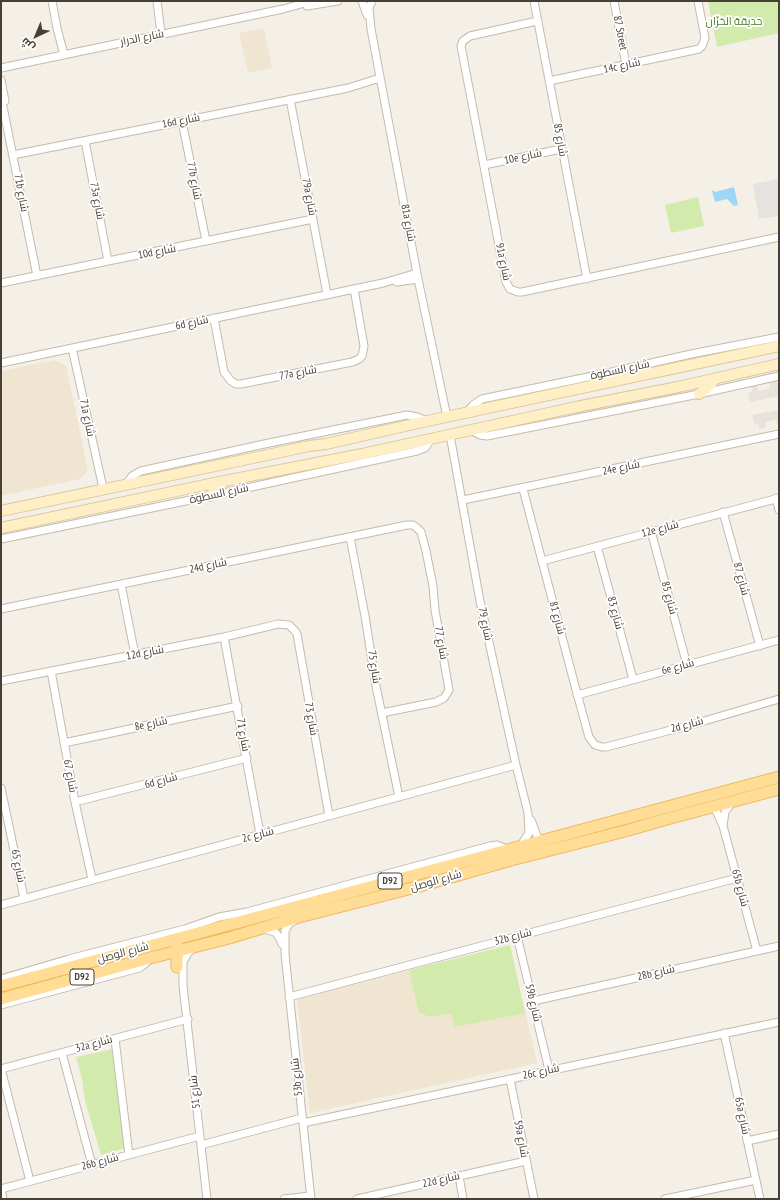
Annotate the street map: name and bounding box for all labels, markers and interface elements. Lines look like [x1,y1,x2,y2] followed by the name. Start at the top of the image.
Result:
[610,15,630,51] street label: 87 Street
[706,15,762,29] park label: حديقة الخزّان
[16,16,56,56] north arrow
[119,27,165,49] street label: شارع الدرار
[18,35,38,55] text: ش
[602,56,642,76] street label: 14c شارع
[161,111,201,131] street label: 16d شارع
[550,122,570,158] street label: شارع 85
[503,147,543,167] street label: 10e شارع
[184,161,204,201] street label: 77b شارع
[11,173,31,213] street label: 71b شارع
[299,177,319,217] street label: 79a شارع
[87,181,107,221] street label: 73a شارع
[398,203,418,243] street label: 81a شارع
[137,242,177,262] street label: 10d شارع
[493,242,513,282] street label: 91a شارع
[174,313,210,333] street label: 6d شارع
[589,357,651,383] street label: شارع السطوة
[278,363,318,383] street label: 77a شارع
[77,398,97,438] street label: 71a شارع
[601,458,641,478] street label: 24e شارع
[188,481,250,507] street label: شارع السطوة
[640,518,680,540] street label: 12e شارع
[188,556,228,576] street label: 24d شارع
[730,561,752,597] street label: شارع 87
[658,580,680,616] street label: شارع 85
[604,595,626,631] street label: شارع 83
[546,600,568,636] street label: شارع 81
[475,606,495,642] street label: شارع 79
[432,625,450,661] street label: شارع 77
[125,643,165,663] street label: 12d شارع
[365,649,383,685] street label: شارع 75
[660,656,696,678] street label: 6e شارع
[302,701,320,737] street label: شارع 73
[133,714,169,734] street label: 8e شارع
[669,714,705,736] street label: 2d شارع
[234,717,252,753] street label: شارع 71
[60,758,80,794] street label: شارع 67
[143,770,179,792] street label: 6d شارع
[241,824,275,846] street label: 2c شارع
[8,848,28,884] street label: شارع 65
[409,867,463,895] street label: شارع الوصل
[729,868,751,908] street label: 65b شارع
[378,873,402,889] road number: D92
[493,926,533,948] street label: 32b شارع
[96,940,150,966] street label: شارع الوصل
[636,962,676,984] street label: 28b شارع
[70,969,94,985] road number: D92
[522,983,544,1023] street label: 59b شارع
[74,1033,114,1055] street label: 32a شارع
[288,1057,306,1097] street label: 53b شارع
[521,1062,561,1082] street label: 26c شارع
[187,1075,203,1109] street label: شارع 51
[732,1096,752,1136] street label: 65a شارع
[511,1119,531,1159] street label: 59a شارع
[80,1151,120,1173] street label: 26b شارع
[421,1169,461,1191] street label: 22d شارع

